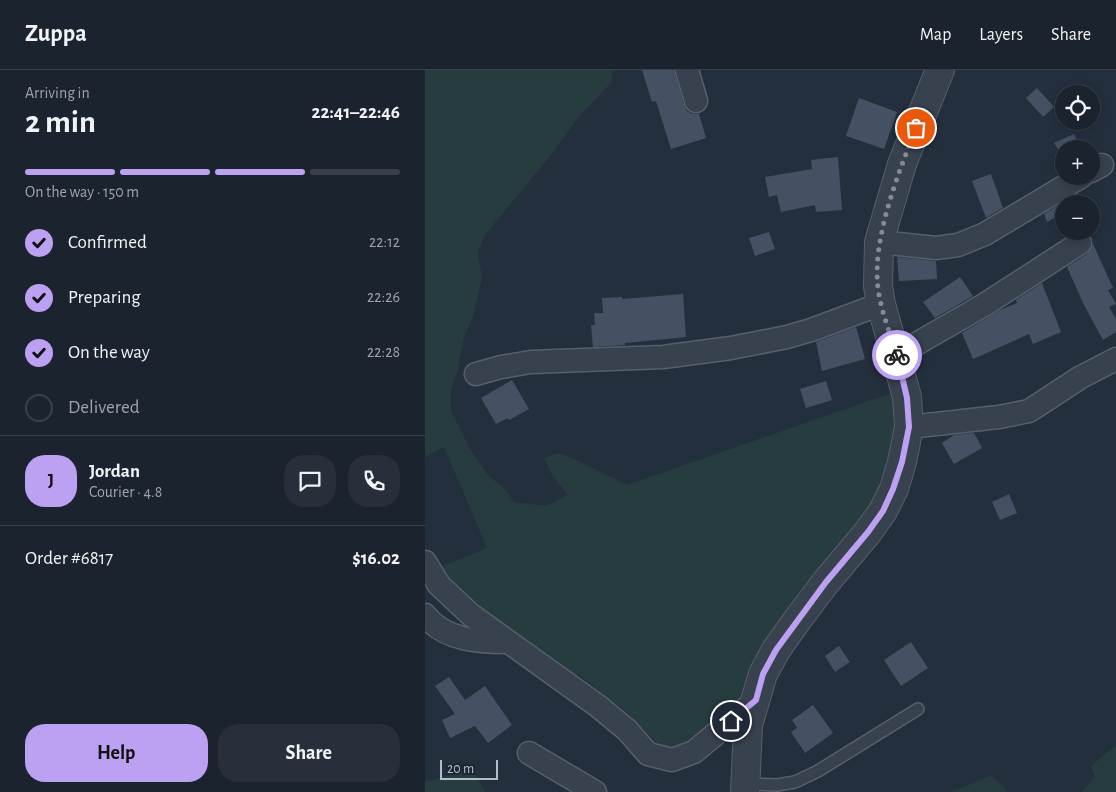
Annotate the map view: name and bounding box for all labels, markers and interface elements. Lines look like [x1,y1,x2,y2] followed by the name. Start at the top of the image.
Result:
[25,22,87,46] text: Zuppa
[920,26,951,44] text: Map
[979,26,1023,44] text: Layers
[1051,26,1091,44] text: Share
[25,85,90,101] text: Arriving in
[1055,85,1100,240] map controls
[1055,85,1100,130] button: locate
[312,103,400,122] text: 22:41–22:46
[25,106,96,138] text: 2 min
[895,107,937,149] pin
[902,114,930,142] icon: bag
[1055,140,1100,185] button: +
[25,184,139,200] text: On the way · 150 m
[1055,195,1100,240] button: −
[25,229,53,257] icon: check
[68,233,147,252] text: Confirmed
[369,234,400,250] text: 22:12
[25,284,53,312] icon: check
[68,288,141,307] text: Preparing
[367,289,400,305] text: 22:26
[872,330,922,380] courier
[25,339,53,367] icon: check
[883,341,911,369] icon: bike
[68,343,150,362] text: On the way
[367,344,400,360] text: 22:28
[68,398,140,417] text: Delivered
[284,455,336,507] button: chat
[348,455,400,507] button: phone
[89,462,140,481] text: Jordan
[48,471,54,490] text: J
[89,484,162,500] text: Courier · 4.8
[25,549,113,568] text: Order #6817
[352,549,400,568] text: $16.02
[710,700,752,742] pin
[717,707,745,735] icon: home
[25,724,208,782] button: Help
[218,724,400,782] button: Share
[440,757,497,780] scale bar
[447,762,474,776] text: 20 m

